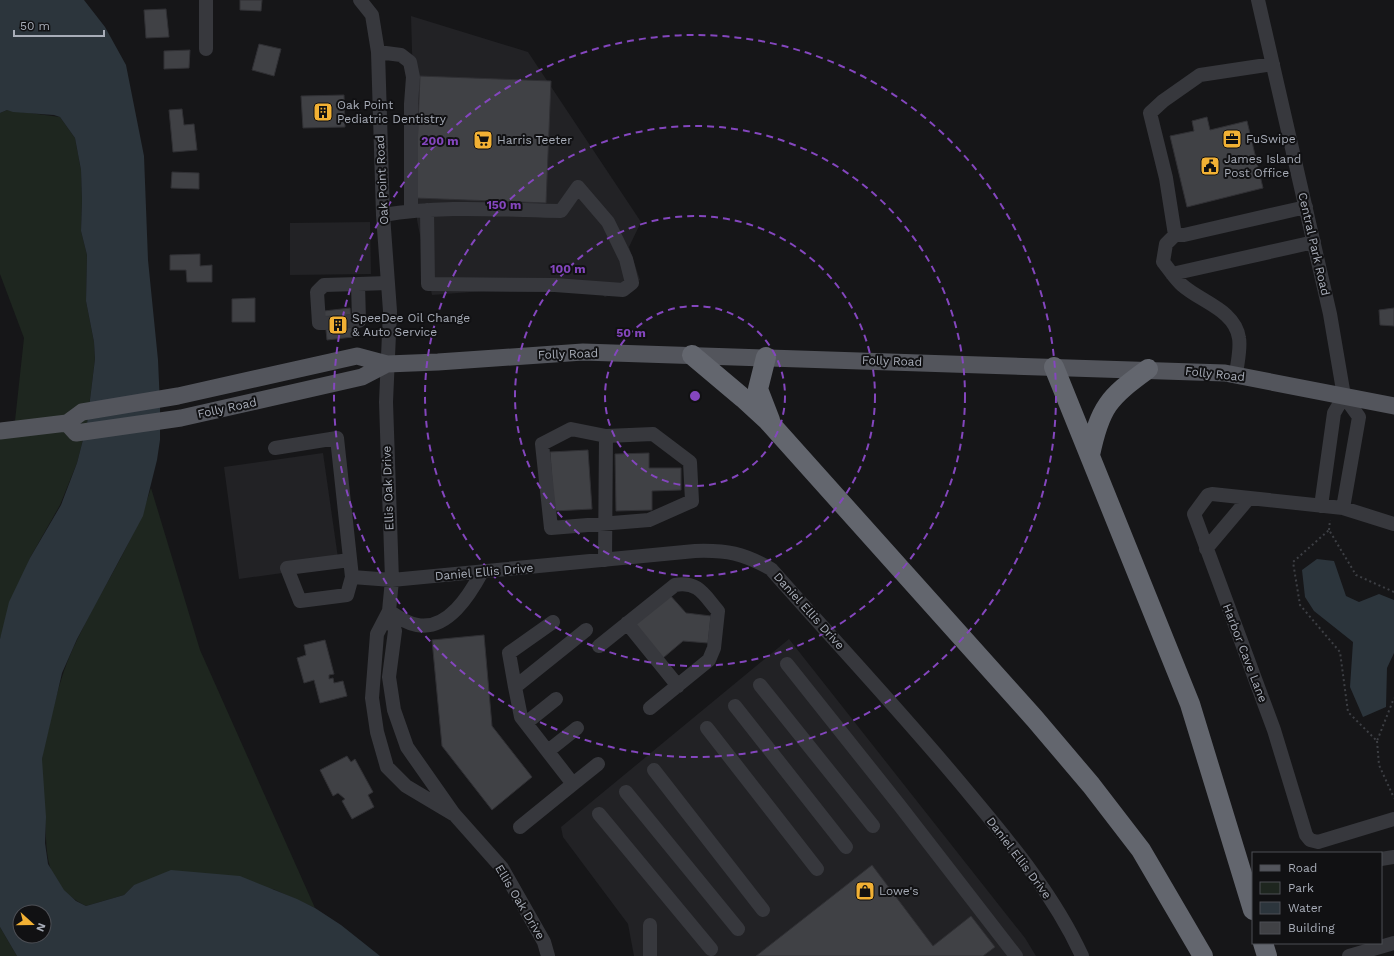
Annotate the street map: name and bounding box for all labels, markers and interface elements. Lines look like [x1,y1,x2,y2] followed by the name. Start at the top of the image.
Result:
[14,12,104,38] scale bar
[20,19,50,33] text: 50 m
[337,98,447,126] place label: Oak Point Pediatric Dentistry
[312,101,334,123] building icon: Oak Point Pediatric Dentistry
[1221,128,1243,150] office icon: FuSwipe
[472,129,494,151] supermarket icon: Harris Teeter
[1246,132,1296,146] place label: FuSwipe
[497,133,572,147] place label: Harris Teeter
[421,134,459,148] text: 200 m
[373,135,391,225] street label: Oak Point Road
[1224,152,1301,180] place label: James Island Post Office
[1199,155,1221,177] public building icon: James Island Post Office
[1295,191,1333,297] street label: Central Park Road
[487,198,521,212] text: 150 m
[550,262,586,276] text: 100 m
[352,311,470,339] place label: SpeeDee Oil Change & Auto Service
[327,314,349,336] building icon: SpeeDee Oil Change & Auto Service
[616,326,646,340] text: 50 m
[538,346,598,362] street label: Folly Road
[862,353,922,369] street label: Folly Road
[1184,364,1246,384] street label: Folly Road
[688,389,702,403] centre of rings
[196,395,258,421] street label: Folly Road
[380,445,396,531] street label: Ellis Oak Drive
[434,561,534,583] street label: Daniel Ellis Drive
[771,570,847,652] street label: Daniel Ellis Drive
[1220,602,1270,704] street label: Harbor Cave Lane
[984,814,1054,902] street label: Daniel Ellis Drive
[1252,852,1382,944] legend
[1288,861,1317,875] text: Road
[492,862,548,942] street label: Ellis Oak Drive
[854,880,876,902] shop icon: Lowe's
[1288,881,1314,895] text: Park
[879,884,919,898] place label: Lowe's
[1288,901,1323,915] text: Water
[12,904,52,944] north arrow
[33,921,48,934] text: N
[1288,921,1335,935] text: Building

